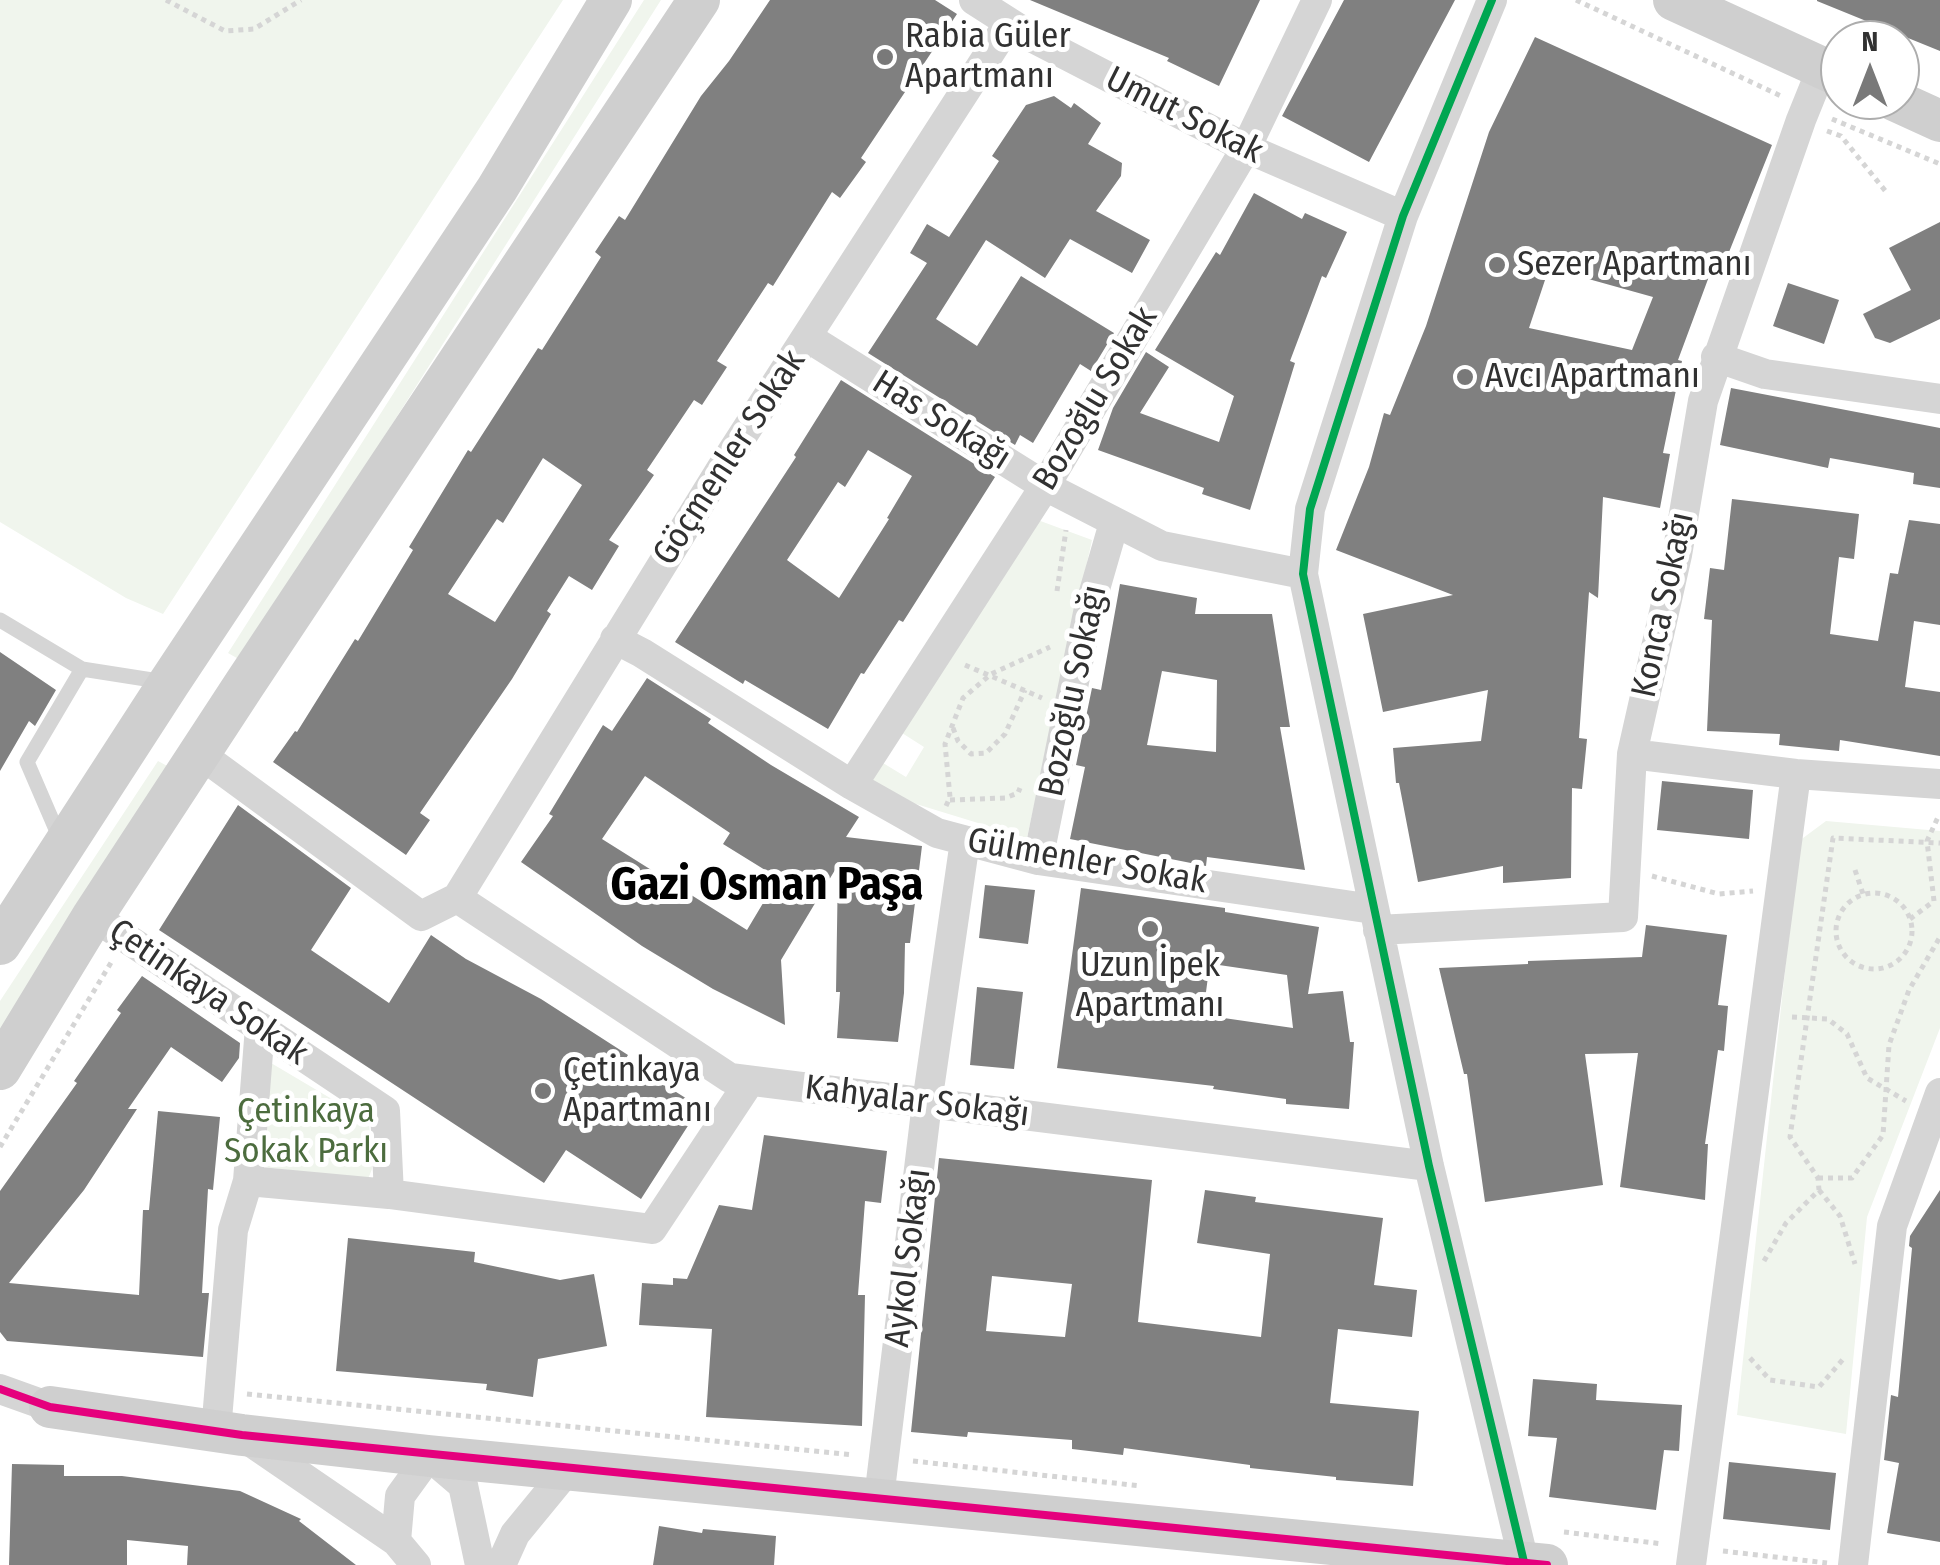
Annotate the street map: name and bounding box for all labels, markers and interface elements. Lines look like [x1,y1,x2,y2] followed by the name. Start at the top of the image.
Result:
[905,16,1071,98] place label: Rabia Güler Apartmanı
[1820,20,1920,120] north arrow
[1862,25,1878,58] text: N
[874,46,896,68] marker: Rabia Güler Apartmanı
[1099,59,1269,173] street label: Umut Sokak
[1517,244,1752,286] place label: Sezer Apartmanı
[1486,254,1508,276] marker: Sezer Apartmanı
[1025,300,1167,498] street label: Bozoğlu Sokak
[645,343,815,573] street label: Göçmenler Sokak
[1485,356,1700,398] place label: Avcı Apartmanı
[864,362,1018,480] street label: Has Sokağı
[1454,366,1476,388] marker: Avcı Apartmanı
[1624,508,1704,702] street label: Konca Sokağı
[1031,581,1117,801] street label: Bozoğlu Sokağı
[964,820,1210,904] street label: Gülmenler Sokak
[611,859,923,913] district label: Gazi Osman Paşa
[101,911,315,1075] street label: Çetinkaya Sokak
[1139,918,1161,940] marker: Uzun İpek Apartmanı
[1076,945,1224,1027] place label: Uzun İpek Apartmanı
[563,1050,712,1132] place label: Çetinkaya Apartmanı
[802,1067,1032,1137] street label: Kahyalar Sokağı
[532,1080,554,1102] marker: Çetinkaya Apartmanı
[224,1091,388,1173] park label: Çetinkaya Sokak Parkı
[877,1166,941,1350] street label: Aykol Sokağı

